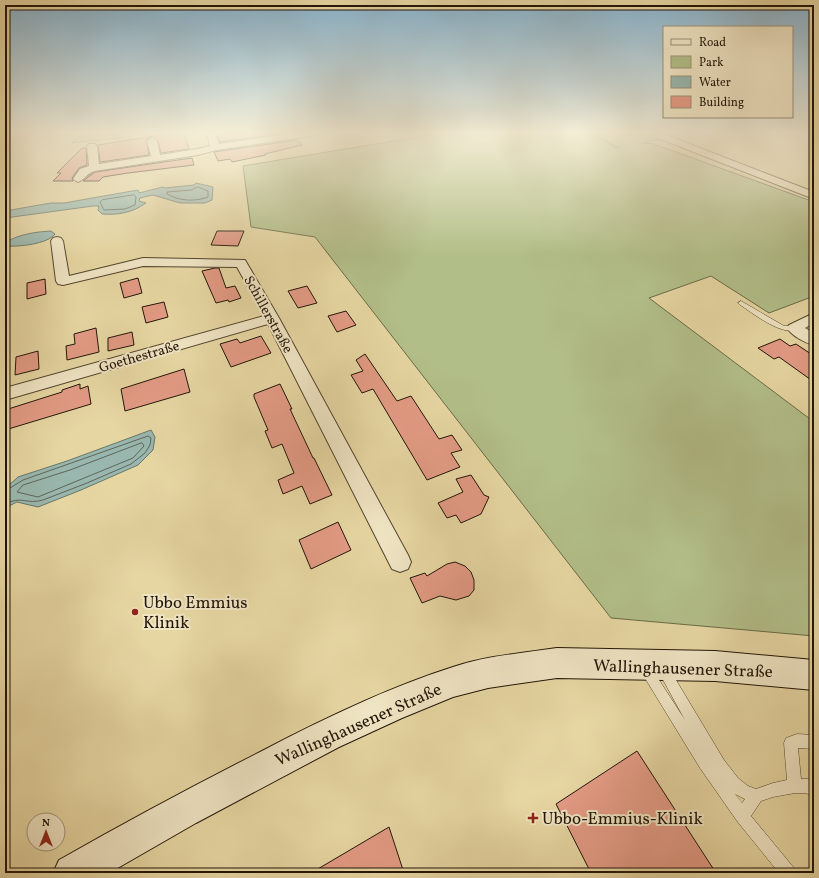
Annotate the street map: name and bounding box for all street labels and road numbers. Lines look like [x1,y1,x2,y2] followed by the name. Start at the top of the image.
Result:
[239,273,297,357] street label: Schillerstraße
[97,337,182,378] street label: Goethestraße
[593,655,773,684] street label: Wallinghausener Straße
[272,678,445,772] street label: Wallinghausener Straße

